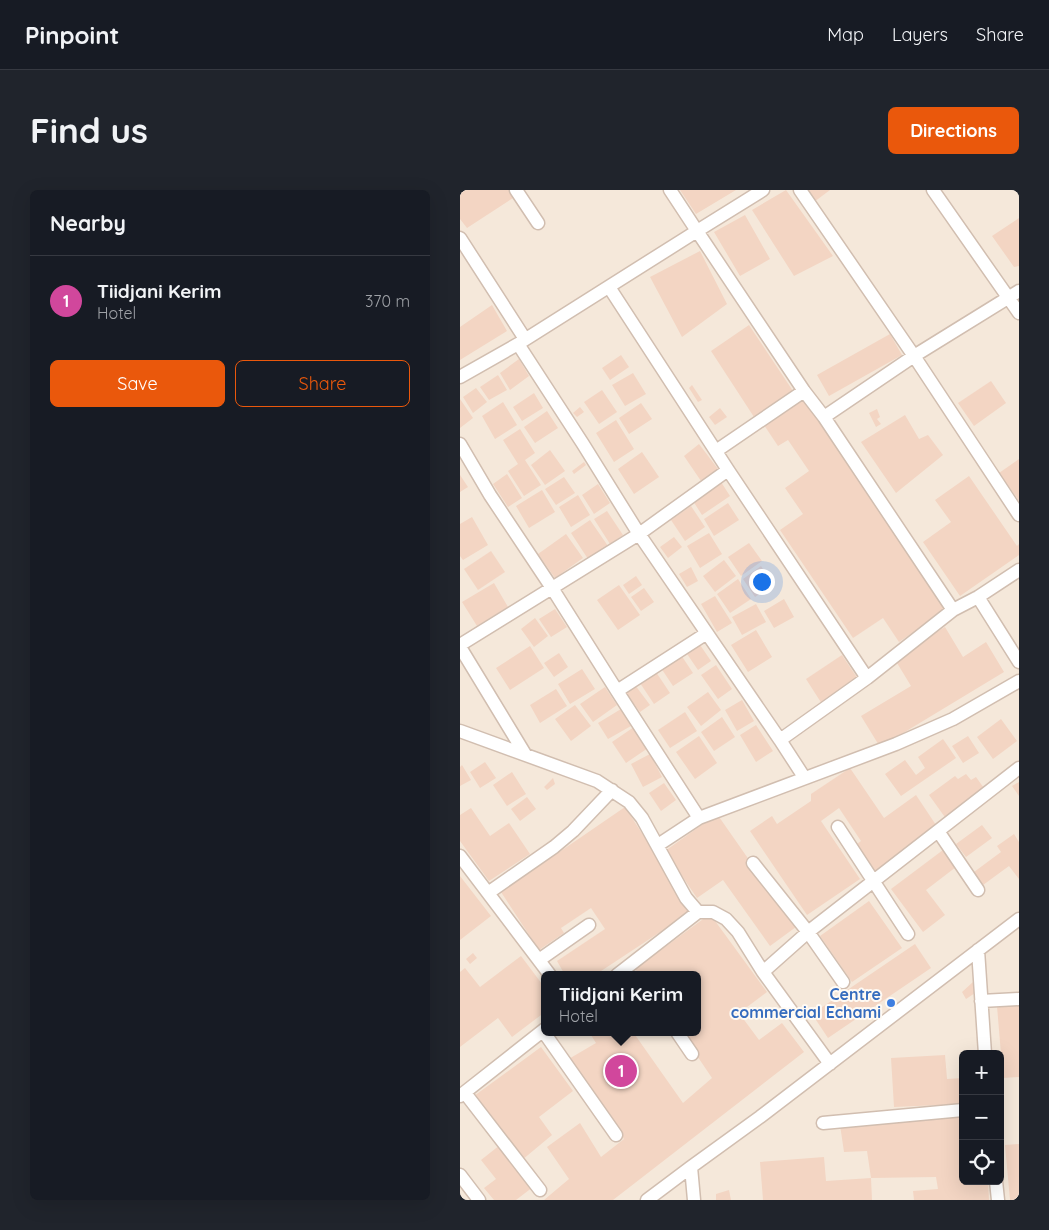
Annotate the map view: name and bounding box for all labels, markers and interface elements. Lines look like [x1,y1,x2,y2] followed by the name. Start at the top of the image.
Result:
[25,20,119,50] text: Pinpoint
[827,23,864,46] text: Map
[892,23,948,46] text: Layers
[976,23,1024,46] text: Share
[888,107,1019,154] button: Directions
[30,108,148,152] text: Find us
[50,210,126,236] text: Nearby
[97,279,222,303] text: Tiidjani Kerim
[63,291,69,311] text: 1
[365,291,410,311] text: 370 m
[97,303,136,323] text: Hotel
[50,360,225,407] button: Save
[235,360,410,407] button: Share
[749,569,775,595] your location
[541,971,701,1036] popup
[559,982,683,1006] text: Tiidjani Kerim
[731,984,881,1022] place label: Centre commercial Echami
[885,997,897,1009] marker: Centre commercial Echami
[559,1006,598,1026] text: Hotel
[959,1050,1004,1185] map controls
[959,1050,1004,1095] button: +
[605,1052,637,1090] pin: 1
[959,1095,1004,1140] button: −
[959,1140,1004,1185] button: locate

